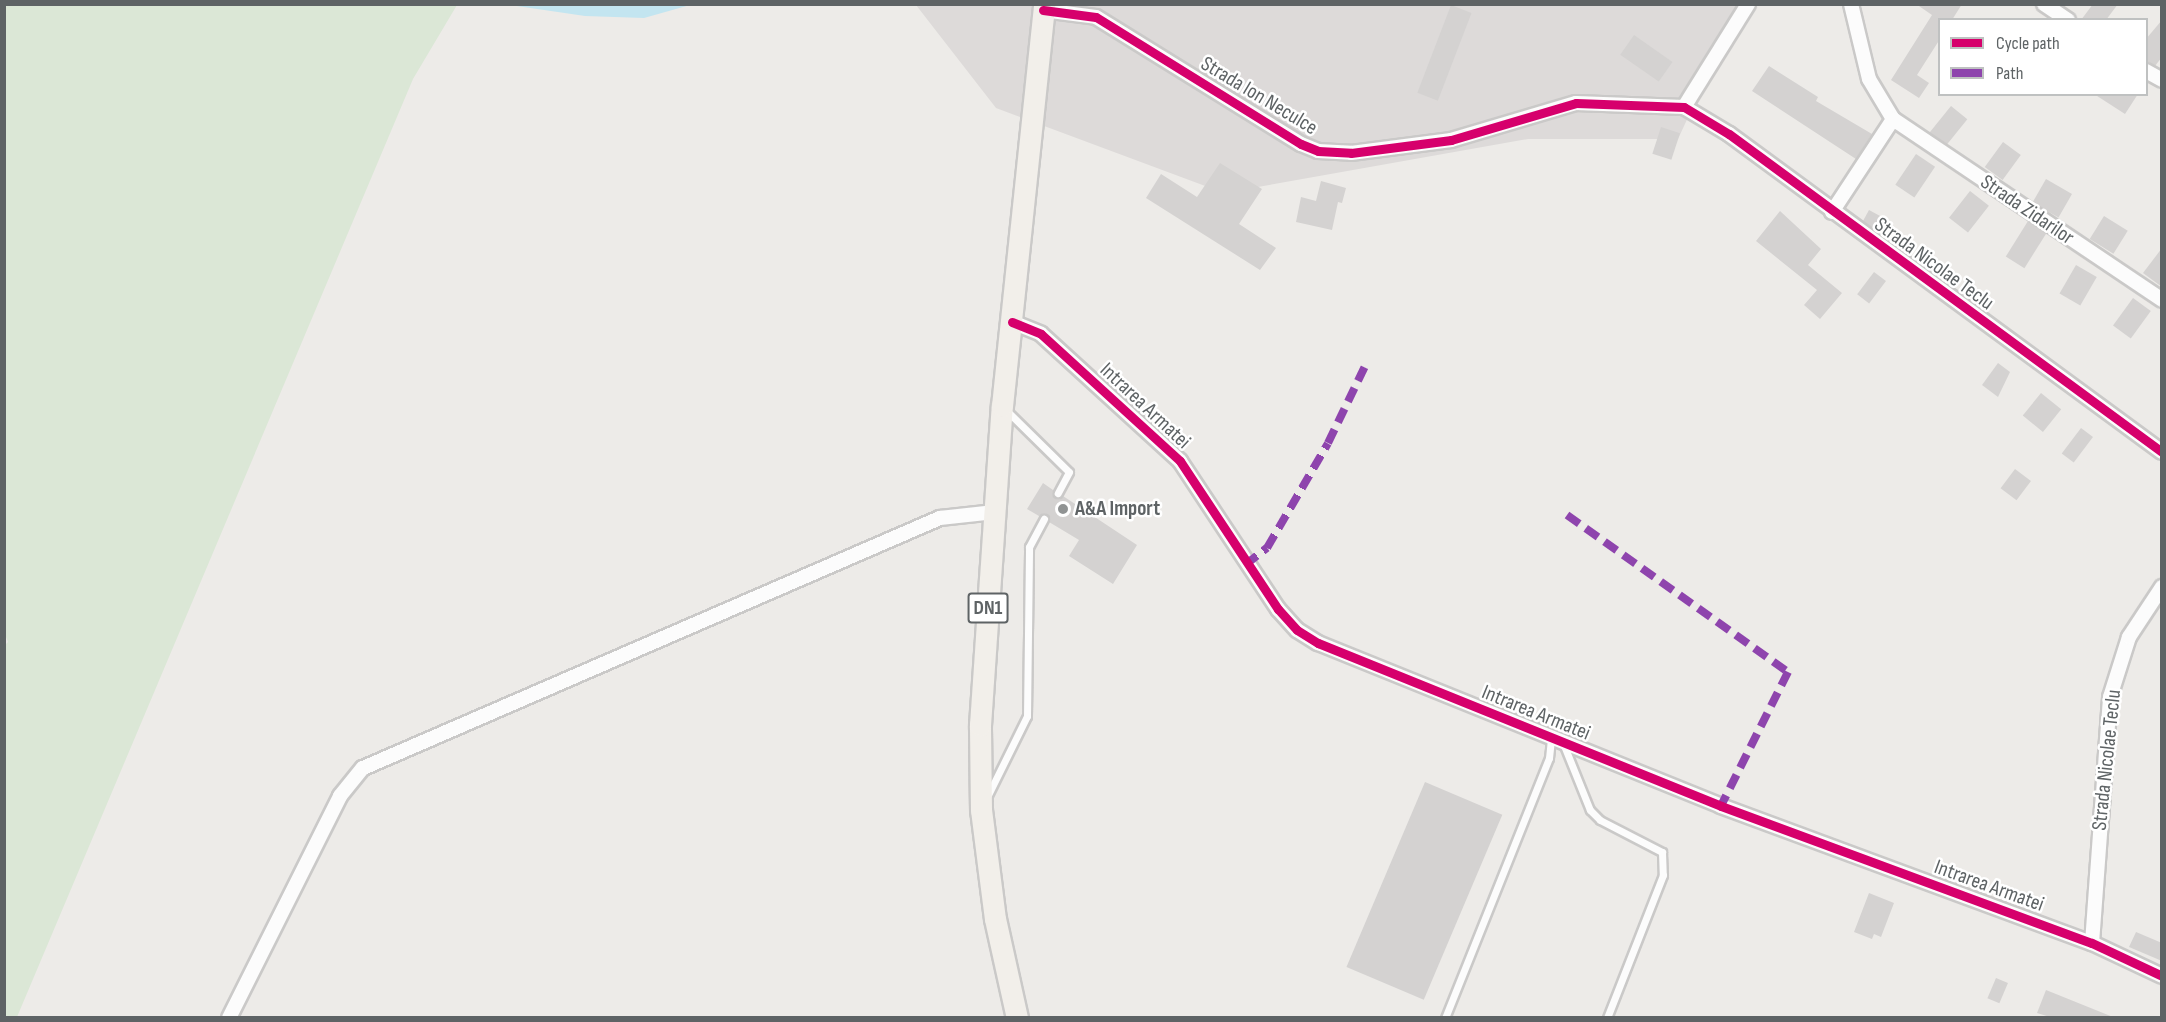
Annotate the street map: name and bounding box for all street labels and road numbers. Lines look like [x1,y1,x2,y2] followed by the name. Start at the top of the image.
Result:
[1196,51,1322,141] street label: Strada Ion Neculce
[1975,170,2079,250] street label: Strada Zidarilor
[1869,212,1999,316] street label: Strada Nicolae Teclu
[1094,358,1196,454] street label: Intrarea Armatei
[967,591,1009,625] road number: DN1
[1478,680,1594,746] street label: Intrarea Armatei
[2087,688,2127,832] street label: Strada Nicolae Teclu
[1931,855,2047,917] street label: Intrarea Armatei

